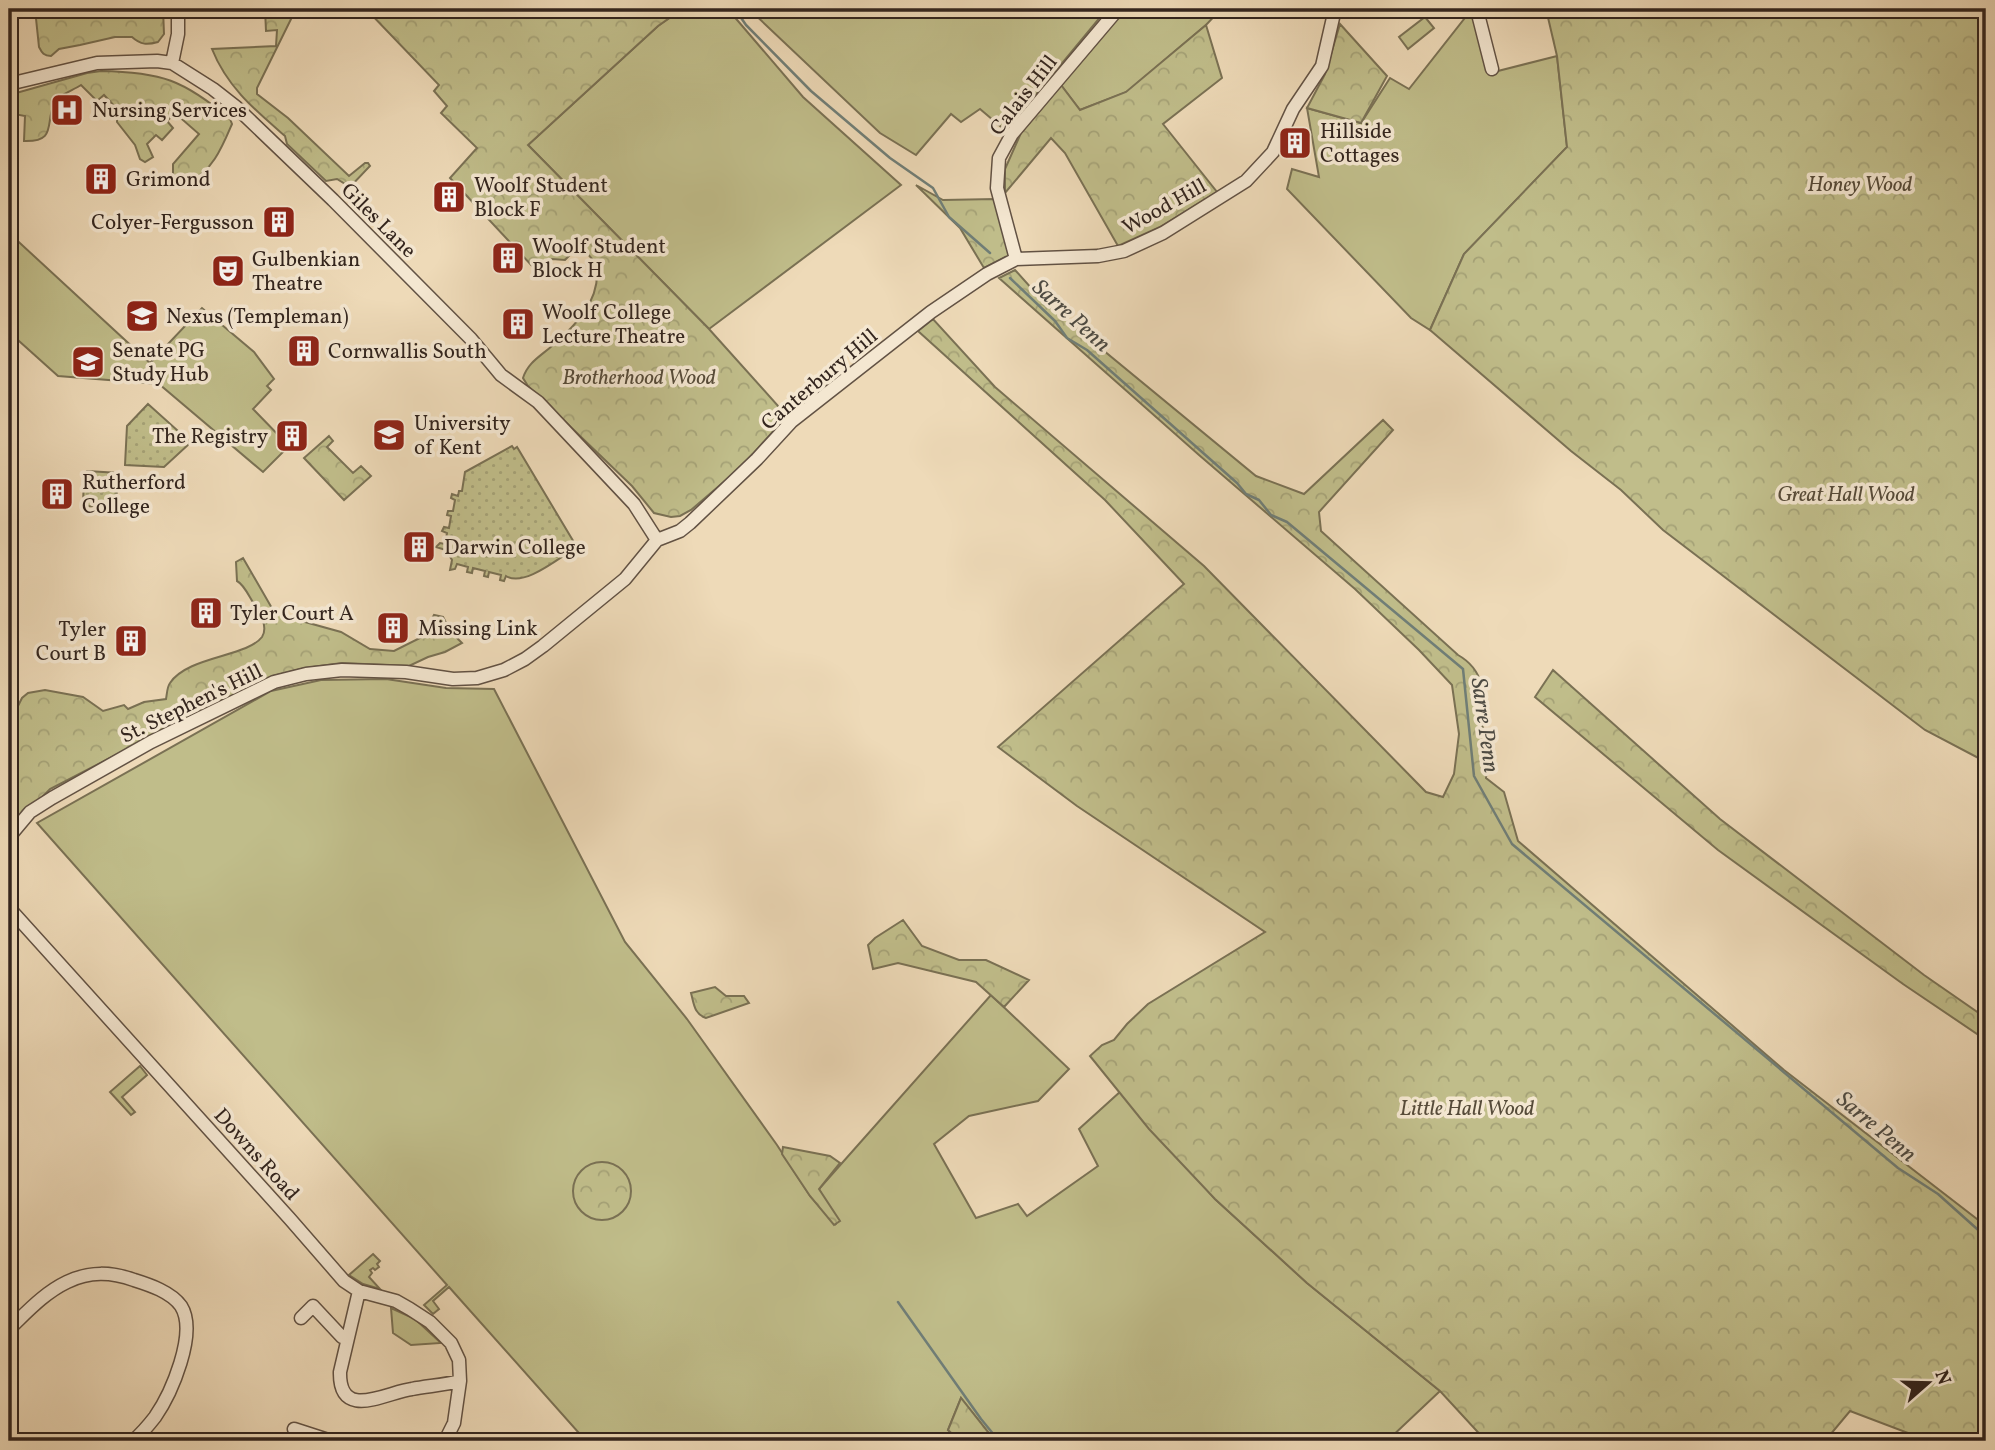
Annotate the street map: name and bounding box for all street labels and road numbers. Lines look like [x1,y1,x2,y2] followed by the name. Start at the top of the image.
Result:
[983,50,1065,142] street label: Calais Hill
[1117,172,1212,242] street label: Wood Hill
[334,177,422,265] street label: Giles Lane
[755,323,885,438] street label: Canterbury Hill
[116,657,268,751] street label: St. Stephen's Hill
[206,1102,305,1208] street label: Downs Road

